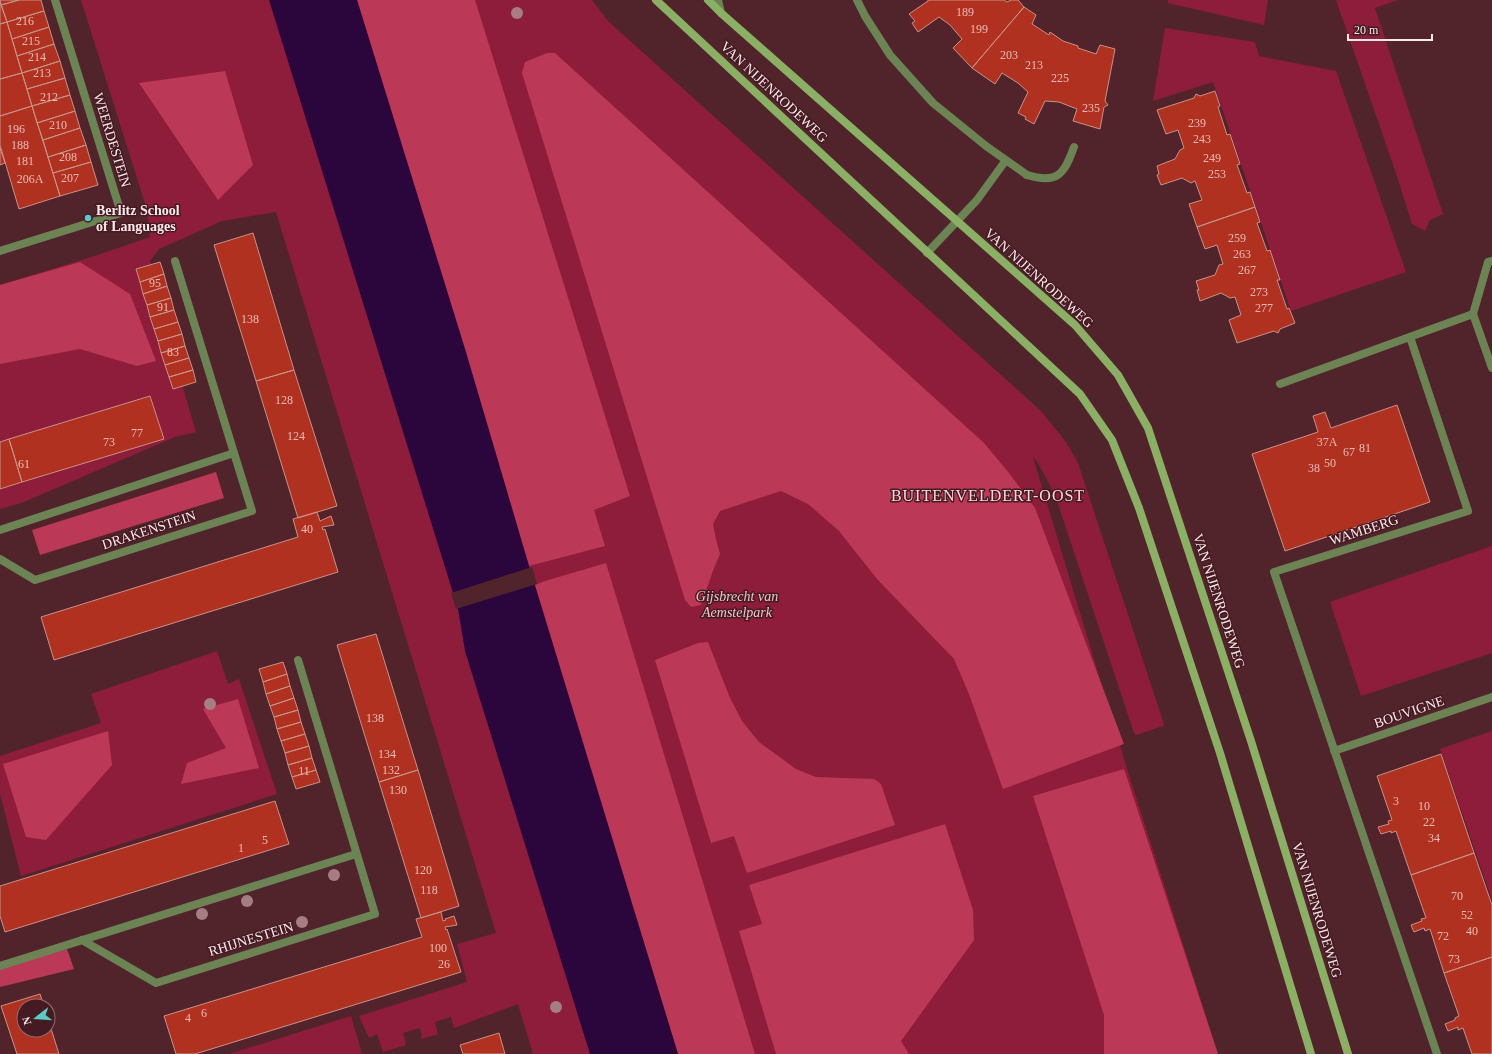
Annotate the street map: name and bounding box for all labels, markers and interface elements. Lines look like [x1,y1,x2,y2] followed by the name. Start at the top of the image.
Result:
[956,5,974,19] house number: 189
[16,14,34,28] house number: 216
[1348,16,1432,42] scale bar
[970,22,988,36] house number: 199
[1354,23,1379,37] text: 20 m
[22,34,40,48] house number: 215
[717,38,831,146] street label: VAN NIJENRODEWEG
[1000,48,1018,62] house number: 203
[28,50,46,64] house number: 214
[1025,58,1043,72] house number: 213
[33,66,51,80] house number: 213
[1051,71,1069,85] house number: 225
[40,90,58,104] house number: 212
[91,91,133,189] street label: WEERDESTEIN
[1082,101,1100,115] house number: 235
[1188,116,1206,130] house number: 239
[49,118,67,132] house number: 210
[7,122,25,136] house number: 196
[1193,132,1211,146] house number: 243
[11,138,29,152] house number: 188
[59,150,77,164] house number: 208
[1203,151,1221,165] house number: 249
[16,154,34,168] house number: 181
[1208,167,1226,181] house number: 253
[61,171,79,185] house number: 207
[17,172,44,186] house number: 206A
[96,203,180,234] place label: Berlitz School of Languages
[83,213,93,223] marker: Berlitz School of Languages
[982,225,1096,331] street label: VAN NIJENRODEWEG
[1228,231,1246,245] house number: 259
[1233,247,1251,261] house number: 263
[1238,263,1256,277] house number: 267
[149,276,161,290] house number: 95
[1250,285,1268,299] house number: 273
[157,300,169,314] house number: 91
[1255,301,1273,315] house number: 277
[241,312,259,326] house number: 138
[167,345,179,359] house number: 83
[275,393,293,407] house number: 128
[131,426,143,440] house number: 77
[287,429,305,443] house number: 124
[103,435,115,449] house number: 73
[1317,435,1338,449] house number: 37A
[1359,441,1371,455] house number: 81
[1343,445,1355,459] house number: 67
[1324,456,1336,470] house number: 50
[18,457,30,471] house number: 61
[1308,461,1320,475] house number: 38
[891,487,1085,504] district label: BUITENVELDERT-OOST
[100,508,198,552] street label: DRAKENSTEIN
[1328,512,1400,548] street label: WAMBERG
[301,522,313,536] house number: 40
[1190,532,1248,670] street label: VAN NIJENRODEWEG
[696,589,778,620] park label: Gijsbrecht van Aemstelpark
[1372,693,1446,731] street label: BOUVIGNE
[366,711,384,725] house number: 138
[378,747,396,761] house number: 134
[382,763,400,777] house number: 132
[298,764,310,778] house number: 11
[389,783,407,797] house number: 130
[1393,794,1399,808] house number: 3
[1418,799,1430,813] house number: 10
[1423,815,1435,829] house number: 22
[1428,831,1440,845] house number: 34
[262,833,268,847] house number: 5
[1289,840,1345,980] street label: VAN NIJENRODEWEG
[238,841,244,855] house number: 1
[414,863,432,877] house number: 120
[420,883,438,897] house number: 118
[1451,889,1463,903] house number: 70
[1461,908,1473,922] house number: 52
[207,919,295,959] street label: RHIJNESTEIN
[1466,924,1478,938] house number: 40
[1437,929,1449,943] house number: 72
[429,941,447,955] house number: 100
[1448,952,1460,966] house number: 73
[438,957,450,971] house number: 26
[16,998,56,1038] north arrow
[201,1006,207,1020] house number: 6
[185,1011,191,1025] house number: 4
[20,1015,33,1026] text: N

